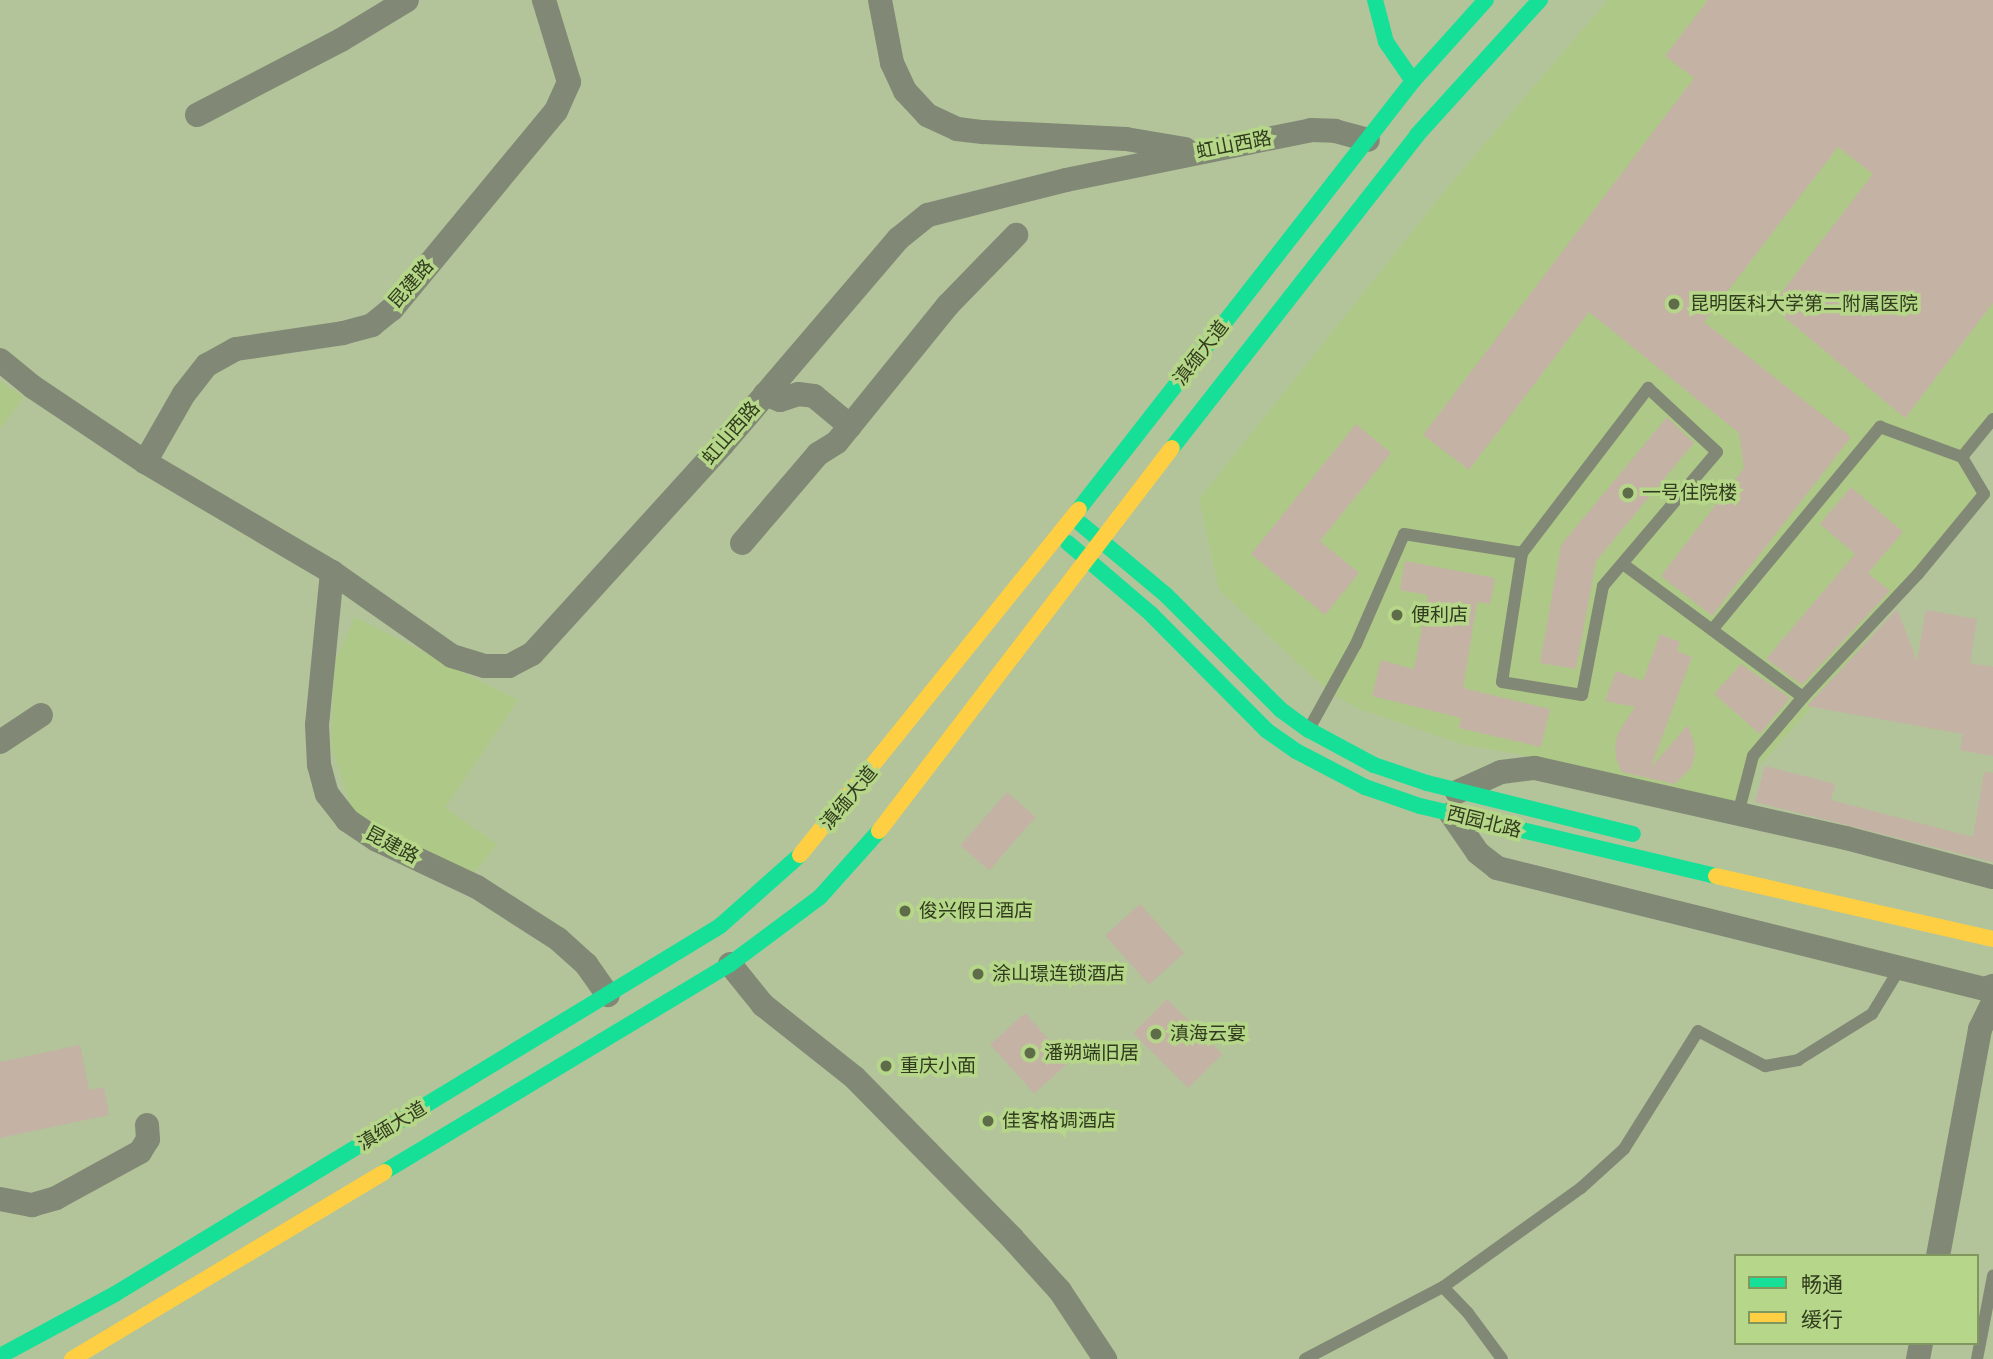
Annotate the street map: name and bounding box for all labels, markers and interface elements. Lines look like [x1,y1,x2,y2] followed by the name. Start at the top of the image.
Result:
[1195,127,1273,163] street label: 虹山西路
[384,255,438,313] street label: 昆建路
[1690,293,1918,315] place label: 昆明医科大学第二附属医院
[1664,294,1684,314] marker: 昆明医科大学第二附属医院
[1169,316,1233,390] street label: 滇缅大道
[697,397,765,469] street label: 虹山西路
[1642,482,1737,504] place label: 一号住院楼
[1620,485,1636,501] marker: 一号住院楼
[1411,604,1468,626] place label: 便利店
[1389,607,1405,623] marker: 便利店
[816,762,882,834] street label: 滇缅大道
[1444,802,1524,842] street label: 西园北路
[361,822,423,868] street label: 昆建路
[919,900,1033,922] place label: 俊兴假日酒店
[897,903,913,919] marker: 俊兴假日酒店
[992,963,1125,985] place label: 涂山璟连锁酒店
[970,966,986,982] marker: 涂山璟连锁酒店
[1170,1023,1246,1045] place label: 滇海云宴
[1148,1026,1164,1042] marker: 滇海云宴
[1044,1042,1139,1064] place label: 潘朔端旧居
[1022,1045,1038,1061] marker: 潘朔端旧居
[900,1055,976,1077] place label: 重庆小面
[878,1058,894,1074] marker: 重庆小面
[354,1097,430,1155] street label: 滇缅大道
[1002,1110,1116,1132] place label: 佳客格调酒店
[980,1113,996,1129] marker: 佳客格调酒店
[1734,1254,1979,1345] legend
[1801,1273,1843,1297] text: 畅通
[1801,1308,1843,1332] text: 缓行

